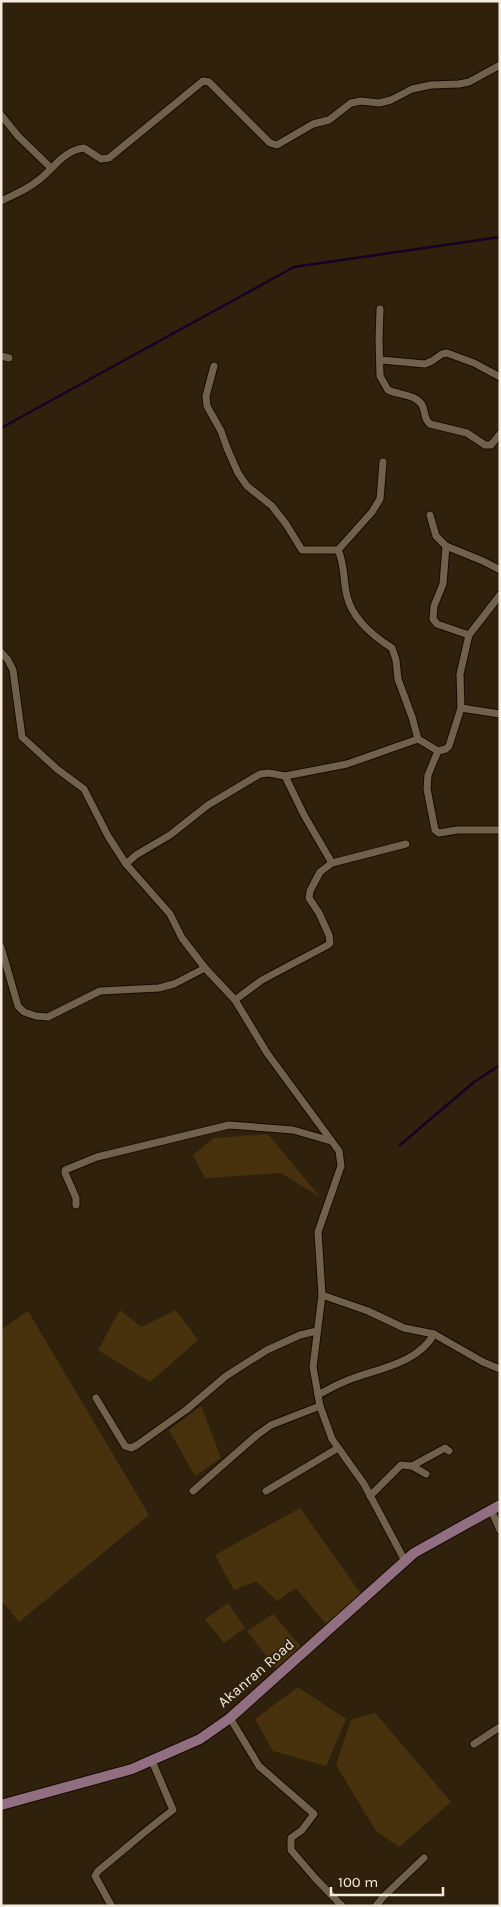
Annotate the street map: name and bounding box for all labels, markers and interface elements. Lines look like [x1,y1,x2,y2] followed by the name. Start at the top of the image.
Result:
[214,1635,298,1711] street label: Akanran Road
[331,1864,444,1896] scale bar
[338,1873,378,1891] text: 100 m

